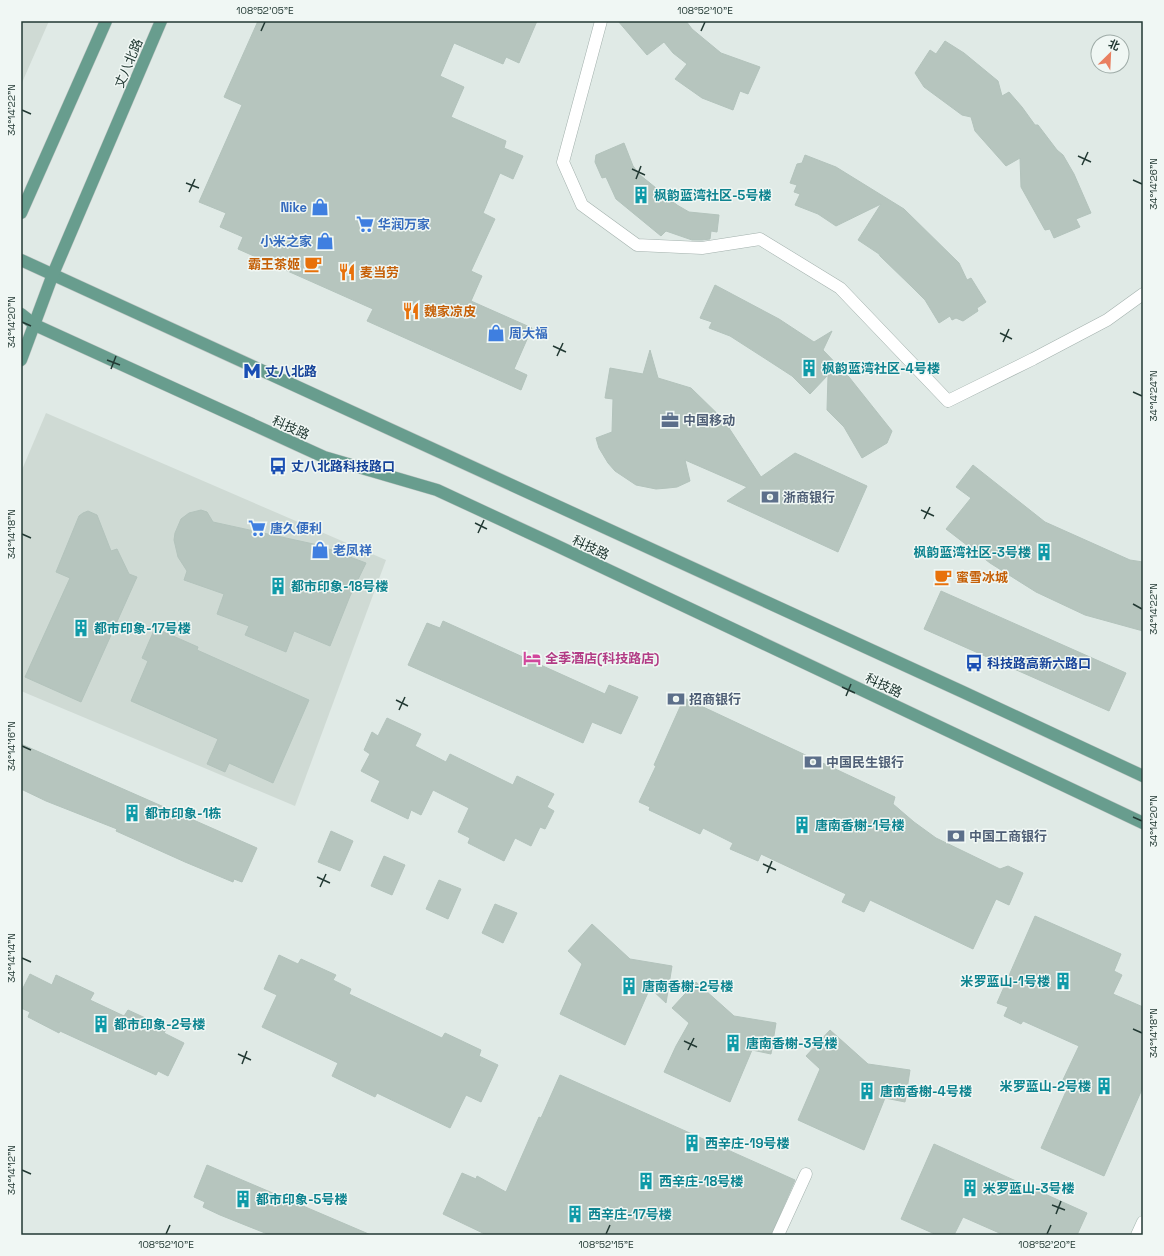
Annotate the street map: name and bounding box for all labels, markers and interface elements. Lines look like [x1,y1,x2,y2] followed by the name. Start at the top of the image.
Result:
[236,4,294,17] text: 108°52'05"E
[677,4,733,17] text: 108°52'10"E
[1090,34,1130,74] north arrow
[110,36,146,90] street label: 丈八北路
[1106,36,1122,53] text: 北
[5,84,18,136] text: 34°14'22"N
[1147,158,1160,210] text: 34°14'26"N
[631,185,651,205] building icon: 枫韵蓝湾社区-5号楼
[654,187,771,204] place label: 枫韵蓝湾社区-5号楼
[310,197,330,217] shop icon: Nike
[280,199,307,216] place label: Nike
[355,214,375,234] supermarket icon: 华润万家
[378,216,430,233] place label: 华润万家
[315,231,335,251] shop icon: 小米之家
[260,233,312,250] place label: 小米之家
[303,254,323,274] cafe icon: 霸王茶姬
[248,256,300,273] place label: 霸王茶姬
[337,262,357,282] restaurant icon: 麦当劳
[360,264,399,281] place label: 麦当劳
[5,296,18,348] text: 34°14'20"N
[401,301,421,321] restaurant icon: 魏家凉皮
[424,303,476,320] place label: 魏家凉皮
[486,323,506,343] shop icon: 周大福
[509,325,548,342] place label: 周大福
[799,358,819,378] building icon: 枫韵蓝湾社区-4号楼
[822,360,940,377] place label: 枫韵蓝湾社区-4号楼
[242,361,262,381] metro station icon: 丈八北路
[265,363,317,380] place label: 丈八北路
[1147,370,1160,422] text: 34°14'24"N
[660,410,680,430] office icon: 中国移动
[270,412,312,443] street label: 科技路
[683,412,735,429] place label: 中国移动
[268,456,288,476] bus stop icon: 丈八北路科技路口
[291,458,395,475] place label: 丈八北路科技路口
[760,487,780,507] bank icon: 浙商银行
[783,489,835,506] place label: 浙商银行
[5,509,18,559] text: 34°14'18"N
[247,518,267,538] supermarket icon: 唐久便利
[270,520,322,537] place label: 唐久便利
[570,532,612,563] street label: 科技路
[310,540,330,560] shop icon: 老凤祥
[333,542,372,559] place label: 老凤祥
[1034,542,1054,562] building icon: 枫韵蓝湾社区-3号楼
[913,544,1031,561] place label: 枫韵蓝湾社区-3号楼
[933,567,953,587] cafe icon: 蜜雪冰城
[956,569,1008,586] place label: 蜜雪冰城
[268,576,288,596] building icon: 都市印象-18号楼
[291,578,388,595] place label: 都市印象-18号楼
[1147,583,1160,635] text: 34°14'22"N
[71,618,91,638] building icon: 都市印象-17号楼
[94,620,191,637] place label: 都市印象-17号楼
[522,648,542,668] hotel icon: 全季酒店(科技路店)
[545,650,659,667] place label: 全季酒店(科技路店)
[964,653,984,673] bus stop icon: 科技路高新六路口
[987,655,1091,672] place label: 科技路高新六路口
[863,670,905,701] street label: 科技路
[666,689,686,709] bank icon: 招商银行
[689,691,741,708] place label: 招商银行
[5,721,18,771] text: 34°14'16"N
[803,752,823,772] bank icon: 中国民生银行
[826,754,904,771] place label: 中国民生银行
[1147,795,1160,847] text: 34°14'20"N
[122,803,142,823] building icon: 都市印象-1栋
[145,805,222,822] place label: 都市印象-1栋
[792,815,812,835] building icon: 唐南香榭-1号楼
[815,817,905,834] place label: 唐南香榭-1号楼
[946,826,966,846] bank icon: 中国工商银行
[969,828,1047,845] place label: 中国工商银行
[5,933,18,983] text: 34°14'14"N
[1053,971,1073,991] building icon: 米罗蓝山-1号楼
[961,973,1050,990] place label: 米罗蓝山-1号楼
[619,976,639,996] building icon: 唐南香榭-2号楼
[642,978,733,995] place label: 唐南香榭-2号楼
[1147,1008,1160,1058] text: 34°14'18"N
[91,1014,111,1034] building icon: 都市印象-2号楼
[114,1016,205,1033] place label: 都市印象-2号楼
[723,1033,743,1053] building icon: 唐南香榭-3号楼
[746,1035,838,1052] place label: 唐南香榭-3号楼
[1094,1076,1114,1096] building icon: 米罗蓝山-2号楼
[1000,1078,1091,1095] place label: 米罗蓝山-2号楼
[857,1081,877,1101] building icon: 唐南香榭-4号楼
[880,1083,972,1100] place label: 唐南香榭-4号楼
[682,1133,702,1153] building icon: 西辛庄-19号楼
[705,1135,790,1152] place label: 西辛庄-19号楼
[5,1145,18,1195] text: 34°14'12"N
[636,1171,656,1191] building icon: 西辛庄-18号楼
[659,1173,743,1190] place label: 西辛庄-18号楼
[960,1178,980,1198] building icon: 米罗蓝山-3号楼
[983,1180,1075,1197] place label: 米罗蓝山-3号楼
[233,1189,253,1209] building icon: 都市印象-5号楼
[256,1191,347,1208] place label: 都市印象-5号楼
[565,1204,585,1224] building icon: 西辛庄-17号楼
[588,1206,672,1223] place label: 西辛庄-17号楼
[138,1238,194,1251] text: 108°52'10"E
[578,1238,634,1251] text: 108°52'15"E
[1018,1238,1076,1251] text: 108°52'20"E

